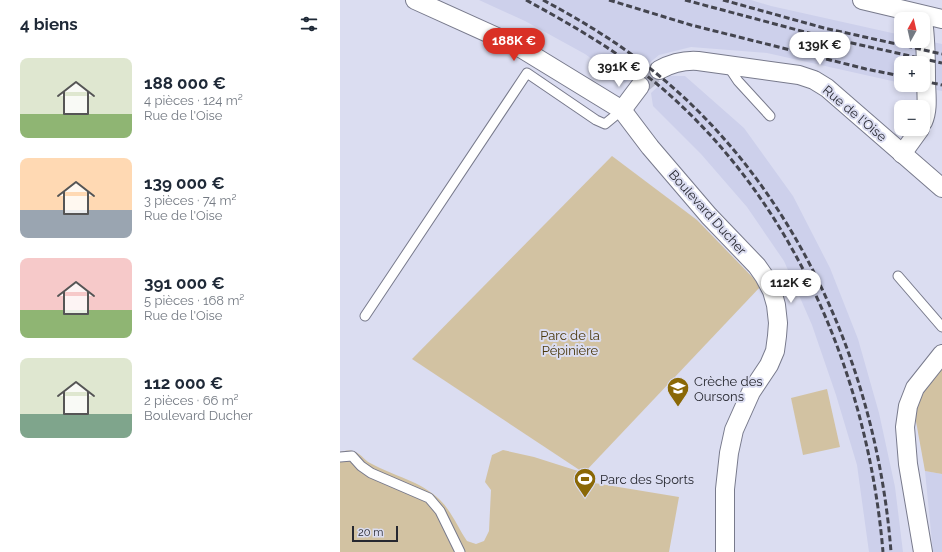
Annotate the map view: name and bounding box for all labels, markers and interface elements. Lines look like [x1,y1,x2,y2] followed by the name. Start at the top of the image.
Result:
[894,12,930,48] north arrow
[894,12,930,136] map controls
[298,13,320,35] icon: filters
[20,14,78,34] text: 4 biens
[481,28,547,62] pin: 188K €
[787,32,853,66] pin: 139K €
[492,33,536,48] text: 188K €
[798,37,842,52] text: 139K €
[586,54,652,88] pin: 391K €
[894,56,930,92] button: +
[597,59,641,74] text: 391K €
[144,73,226,93] text: 188 000 €
[52,74,100,122] icon: home
[820,82,890,145] street label: Rue de l'Oise
[144,93,243,108] text: 4 pièces · 124 m²
[894,100,930,136] button: −
[144,108,223,123] text: Rue de l'Oise
[666,167,750,258] street label: Boulevard Ducher
[144,173,225,193] text: 139 000 €
[52,174,100,222] icon: home
[144,193,237,208] text: 3 pièces · 74 m²
[144,208,223,223] text: Rue de l'Oise
[758,270,824,304] pin: 112K €
[144,273,225,293] text: 391 000 €
[52,274,100,322] icon: home
[770,275,812,290] text: 112K €
[144,293,244,308] text: 5 pièces · 168 m²
[144,308,223,323] text: Rue de l'Oise
[540,328,600,358] park label: Parc de la Pépinière
[144,373,223,393] text: 112 000 €
[52,374,100,422] icon: home
[694,374,763,404] place label: Crèche des Oursons
[665,375,691,408] school or university icon: Crèche des Oursons
[144,393,239,408] text: 2 pièces · 66 m²
[144,408,253,423] text: Boulevard Ducher
[572,466,598,499] sports icon: Parc des Sports
[600,472,694,487] place label: Parc des Sports
[352,524,398,543] scale bar
[358,526,383,539] text: 20 m

